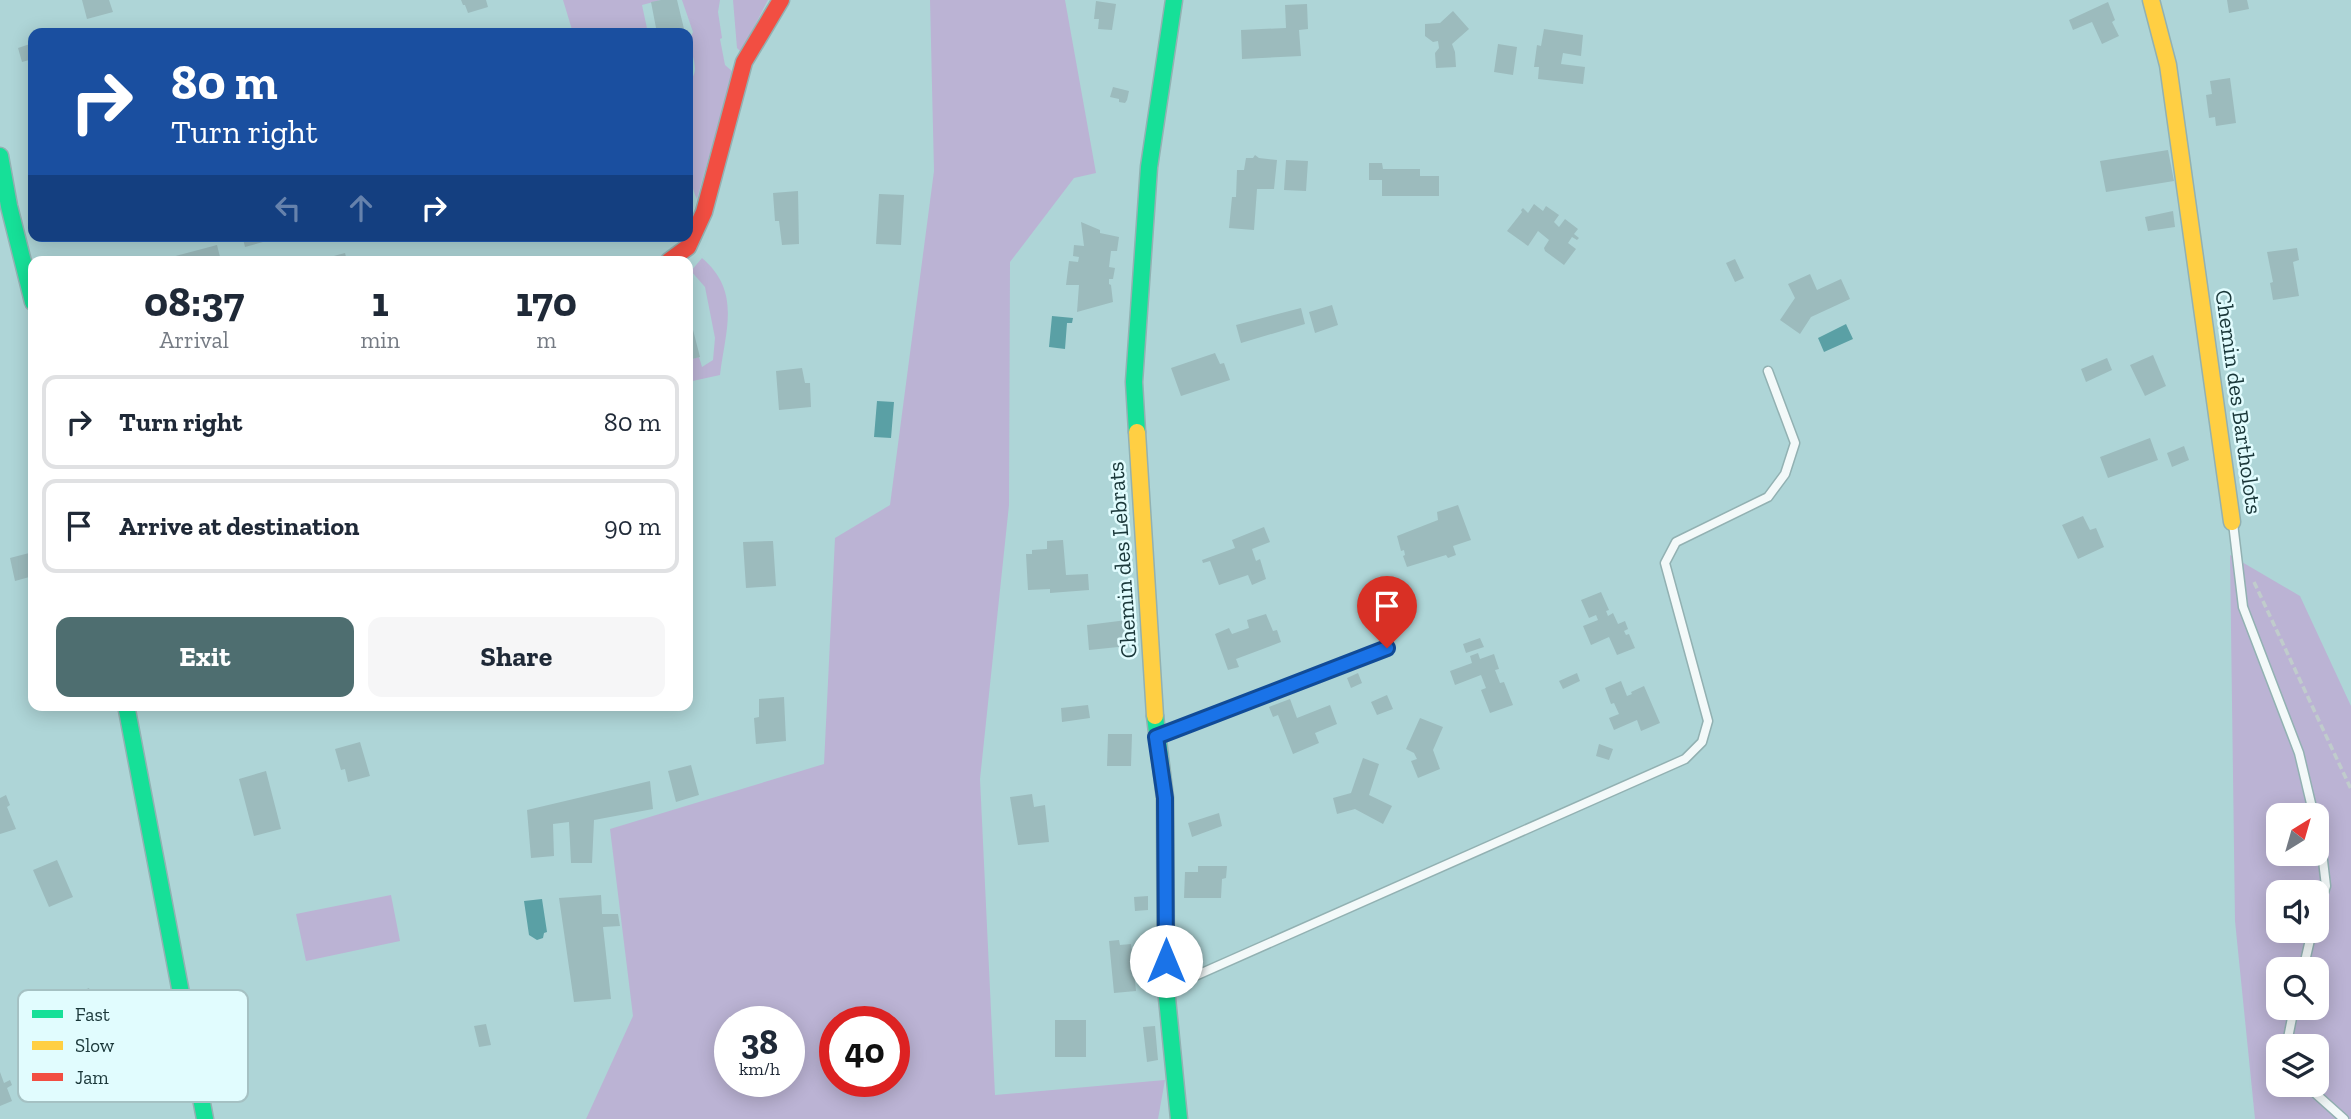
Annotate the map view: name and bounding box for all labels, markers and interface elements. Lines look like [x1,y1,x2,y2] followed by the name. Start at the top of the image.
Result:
[171,53,278,112] text: 80 m
[56,56,147,147] icon: right
[171,113,318,151] text: Turn right
[269,189,307,227] icon: left
[342,189,380,227] icon: ahead
[415,189,453,227] icon: right
[144,276,244,327] text: 08:37
[372,276,389,327] text: 1
[516,276,577,327] text: 170
[2209,288,2269,516] street label: Chemin des Bartholots
[160,326,229,354] text: Arrival
[360,326,400,354] text: min
[536,326,556,354] text: m
[60,403,98,441] icon: right
[119,406,242,438] text: Turn right
[604,406,661,438] text: 80 m
[1101,461,1143,659] street label: Chemin des Lebrats
[60,507,98,545] icon: arrive
[119,510,359,542] text: Arrive at destination
[604,510,661,542] text: 90 m
[1357,576,1417,648] pin
[1368,587,1406,625] icon: arrive
[56,617,354,697] button: Exit
[368,617,665,697] button: Share
[2266,803,2329,866] north arrow
[2266,803,2329,1097] map controls
[2266,880,2329,943] button: sound
[1129,924,1203,998] position arrow
[2266,957,2329,1020] button: search
[18,990,248,1102] legend
[75,1003,110,1026] text: Fast
[819,1006,910,1097] speed limit sign: 40
[741,1021,778,1063] text: 38
[75,1034,115,1057] text: Slow
[2266,1034,2329,1097] button: layers
[739,1058,780,1080] text: km/h
[75,1066,109,1089] text: Jam

